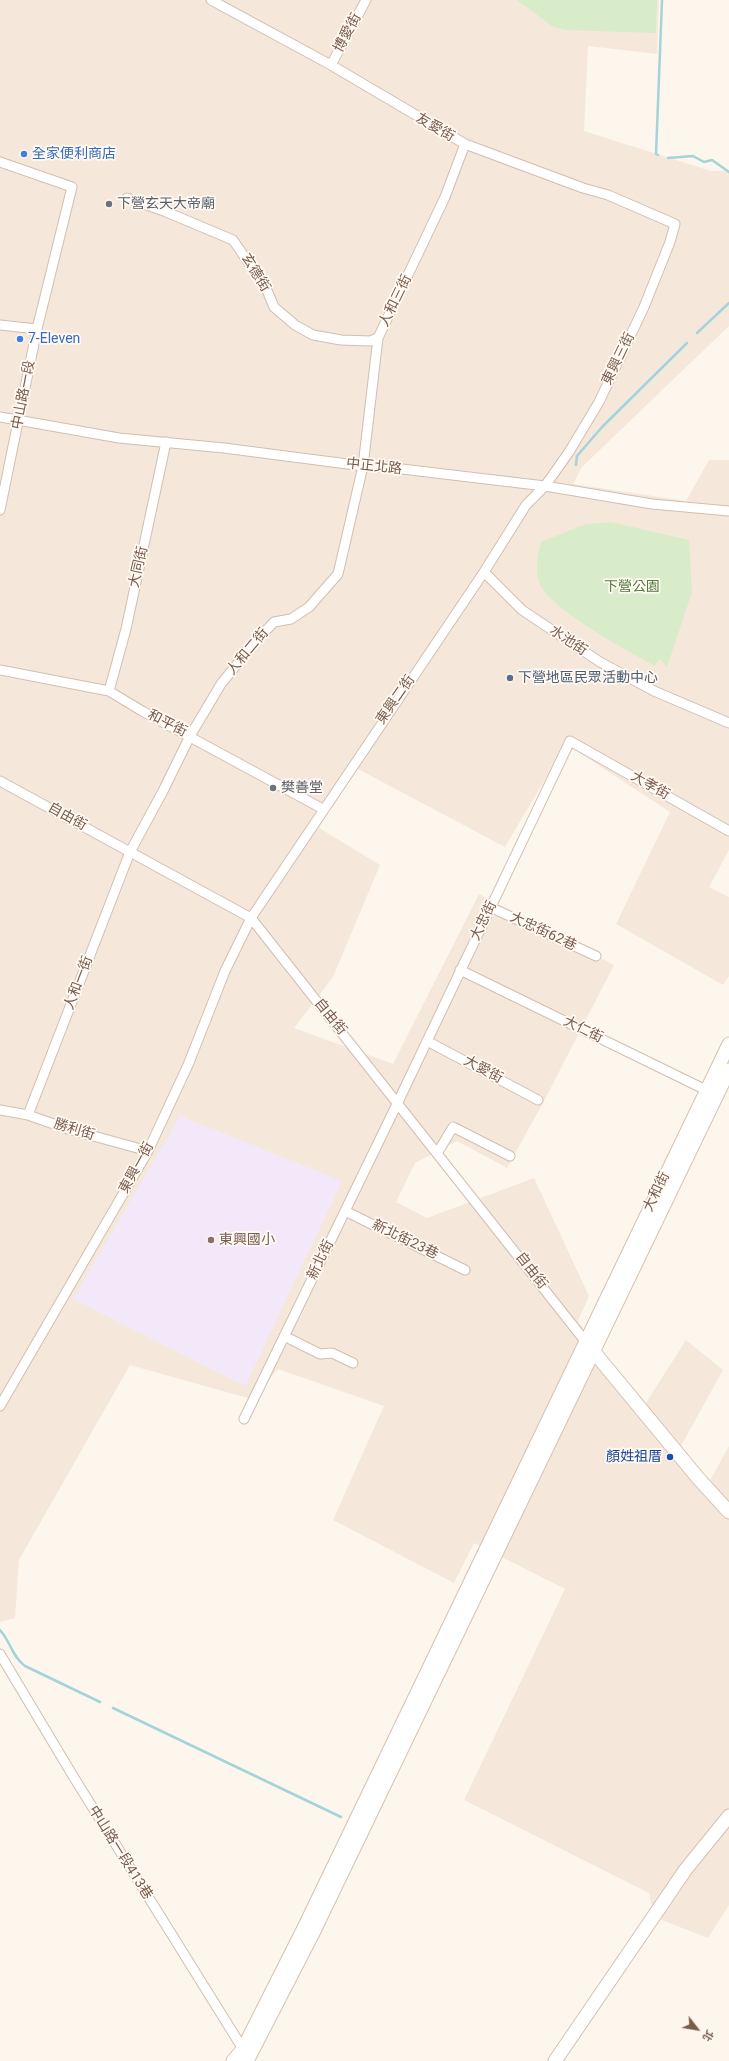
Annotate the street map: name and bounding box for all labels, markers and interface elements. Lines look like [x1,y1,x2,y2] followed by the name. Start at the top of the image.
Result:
[331,11,365,55] street label: 博愛街
[413,110,457,146] street label: 友愛街
[32,146,116,162] place label: 全家便利商店
[19,149,29,159] marker: 全家便利商店
[117,196,215,212] place label: 下營玄天大帝廟
[104,199,114,209] marker: 下營玄天大帝廟
[237,251,273,295] street label: 玄德街
[376,272,416,330] street label: 人和三街
[599,330,639,388] street label: 東興三街
[28,331,80,347] place label: 7-Eleven
[15,334,25,344] marker: 7-Eleven
[9,359,39,431] street label: 中山路一段
[345,456,403,478] street label: 中正北路
[126,545,152,589] street label: 大同街
[604,579,660,595] park label: 下營公園
[546,622,590,660] street label: 水池街
[224,625,272,679] street label: 人和二街
[518,670,658,686] place label: 下營地區民眾活動中心
[373,672,419,728] street label: 東興二街
[505,673,515,683] marker: 下營地區民眾活動中心
[144,707,190,741] street label: 和平街
[628,768,672,804] street label: 大孝街
[281,780,323,796] place label: 樊善堂
[268,783,278,793] marker: 樊善堂
[45,799,89,835] street label: 自由街
[467,898,501,944] street label: 大忠街
[507,909,579,955] street label: 大忠街62巷
[61,954,97,1012] street label: 人和一街
[310,995,350,1039] street label: 自由街
[560,1013,606,1047] street label: 大仁街
[461,1053,505,1087] street label: 大愛街
[51,1116,97,1144] street label: 勝利街
[116,1139,158,1197] street label: 東興一街
[640,1169,674,1215] street label: 大和街
[369,1217,441,1263] street label: 新北街23巷
[219,1232,275,1248] place label: 東興國小
[206,1235,216,1245] marker: 東興國小
[304,1237,338,1283] street label: 新北街
[511,1249,551,1293] street label: 自由街
[606,1449,662,1465] place label: 顏姓祖厝
[665,1452,675,1462] marker: 顏姓祖厝
[84,1803,156,1903] street label: 中山路一段413巷
[677,2009,717,2049] north arrow
[699,2027,716,2044] text: 北

